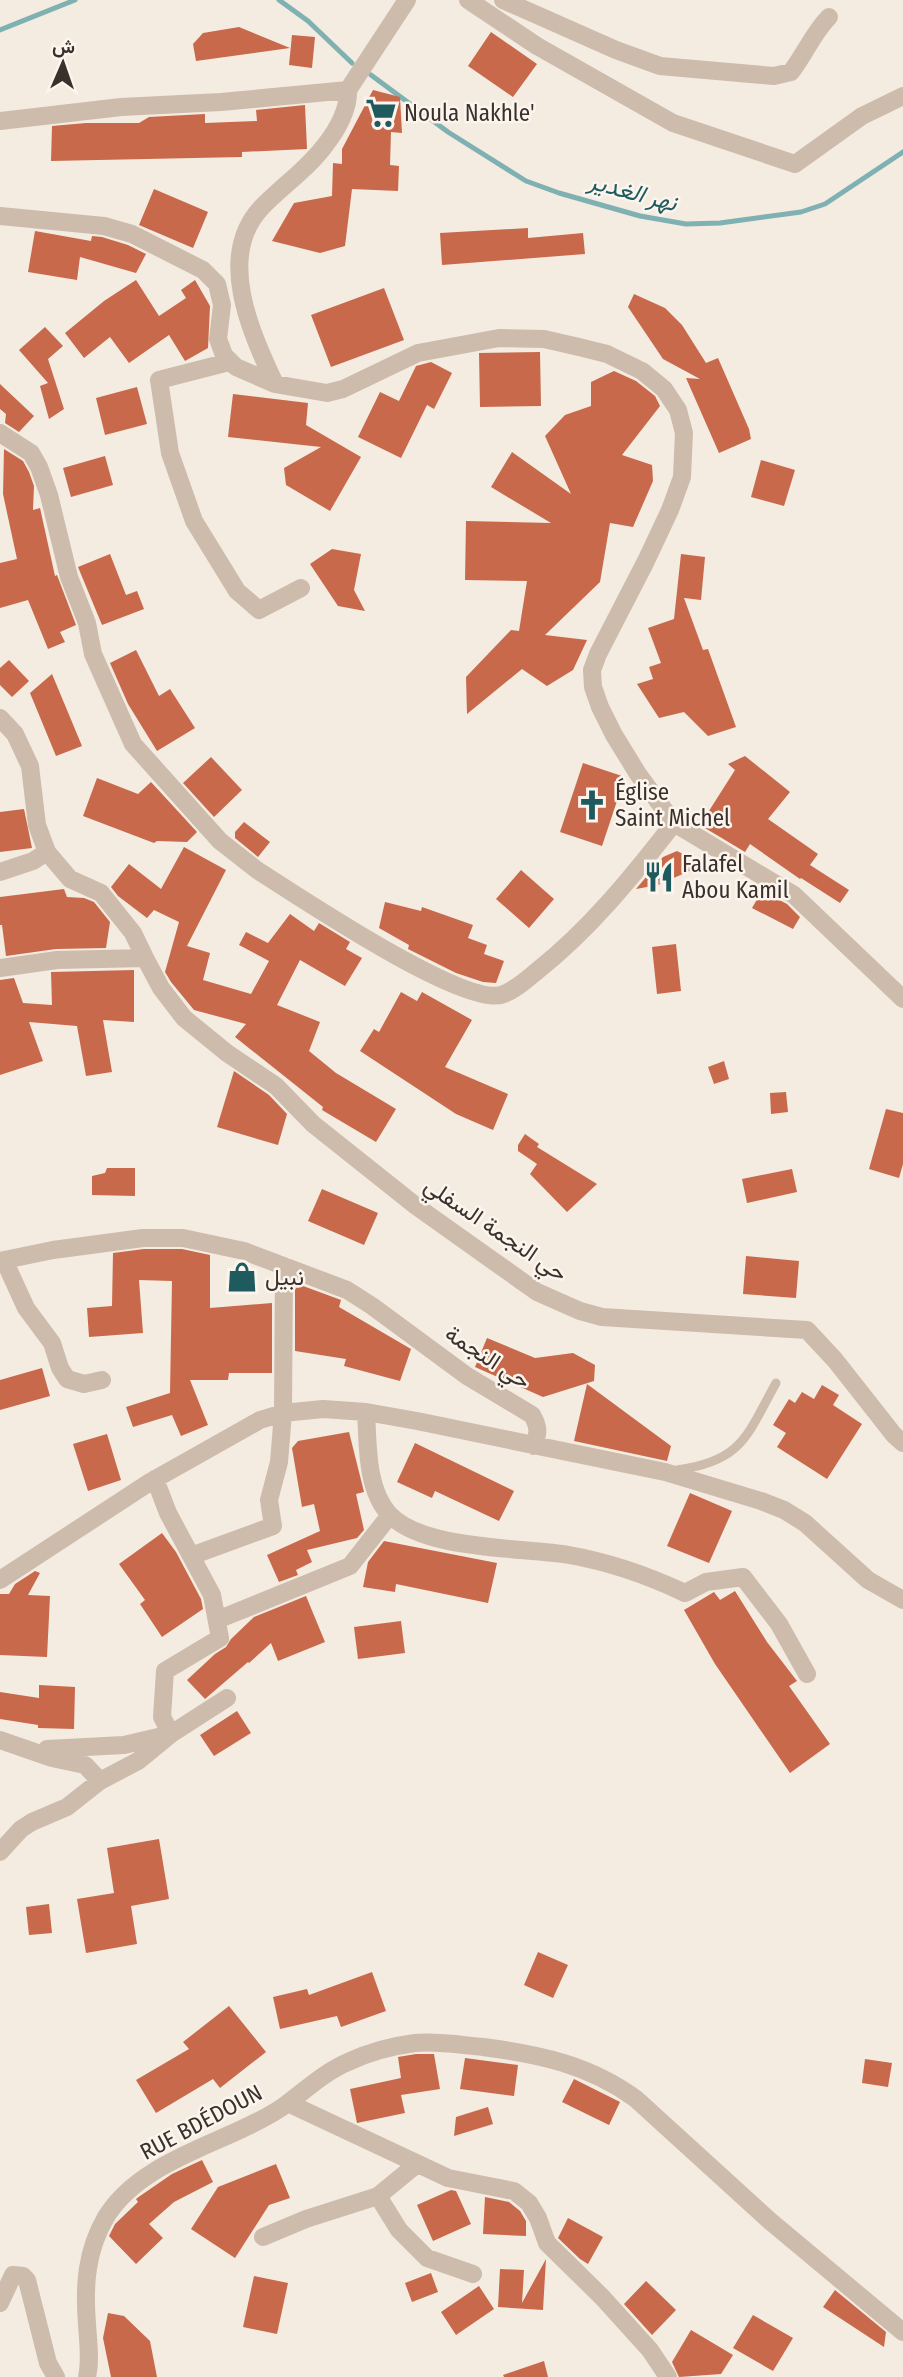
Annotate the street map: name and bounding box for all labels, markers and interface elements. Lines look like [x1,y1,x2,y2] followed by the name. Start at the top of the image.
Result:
[28,28,98,98] north arrow
[52,35,76,58] text: ش
[364,96,398,130] supermarket icon: Noula Nakhle'
[404,99,535,127] place label: Noula Nakhle'
[584,166,681,218] water label: نهر الغدير
[615,777,730,832] place label: Église Saint Michel
[575,788,609,822] church icon: Église Saint Michel
[682,850,789,904] place label: Falafel Abou Kamil
[642,860,676,894] restaurant icon: Falafel Abou Kamil
[416,1171,573,1291] street label: حي النجمة السفلي
[225,1260,259,1294] shop icon: نبيل
[265,1263,304,1291] place label: نبيل
[437,1319,536,1399] street label: حي النجمة
[135,2077,267,2166] street label: RUE BDÉDOUN

